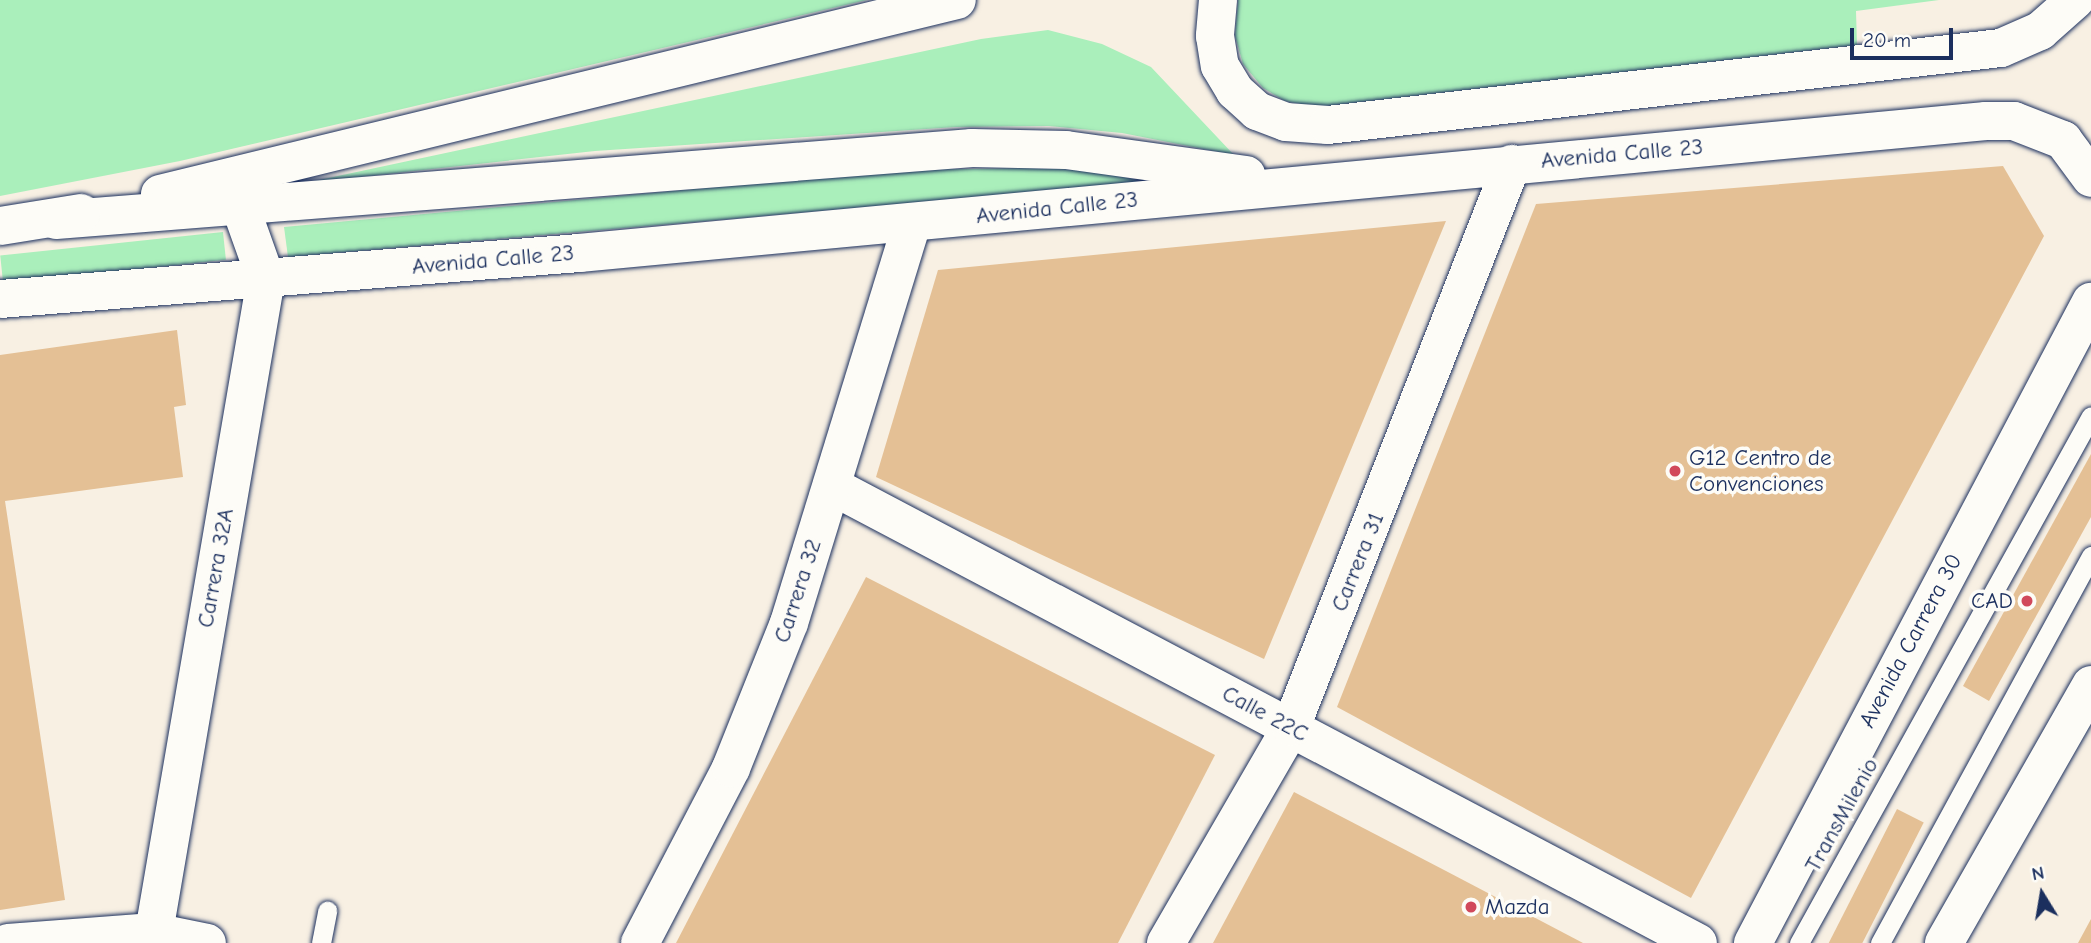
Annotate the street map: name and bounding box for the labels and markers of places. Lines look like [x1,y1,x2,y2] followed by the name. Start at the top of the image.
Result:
[1689,444,1832,498] place label: G12 Centro de Convenciones
[1667,463,1683,479] marker: G12 Centro de Convenciones
[1971,587,2013,615] place label: CAD
[2019,593,2035,609] marker: CAD
[1485,893,1550,921] place label: Mazda
[1463,899,1479,915] marker: Mazda

